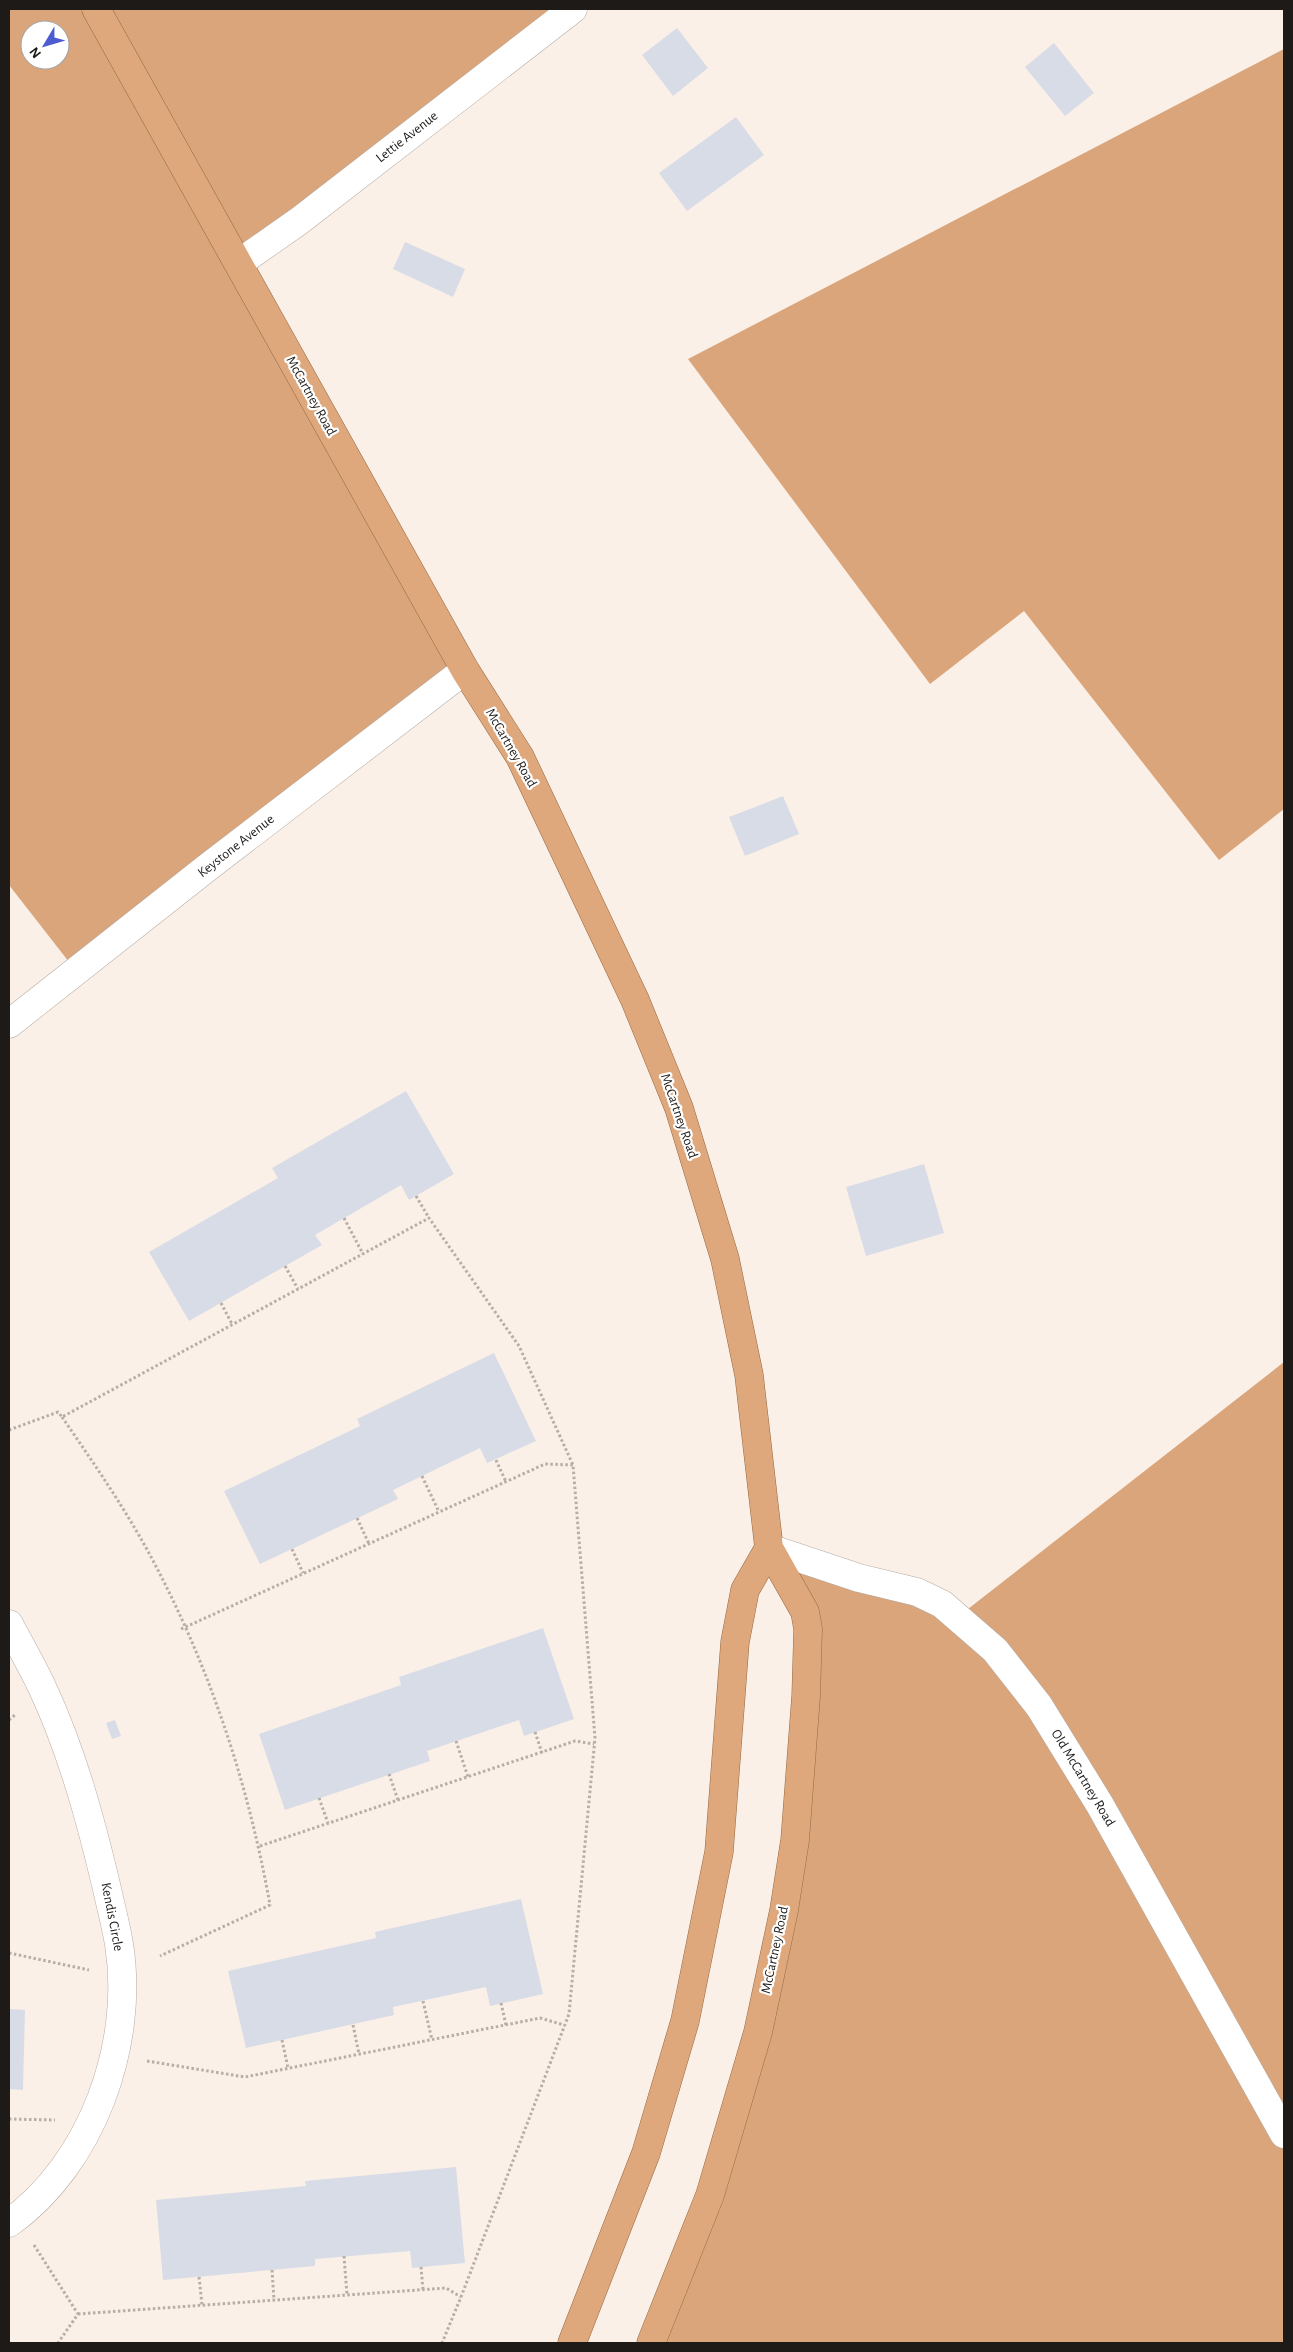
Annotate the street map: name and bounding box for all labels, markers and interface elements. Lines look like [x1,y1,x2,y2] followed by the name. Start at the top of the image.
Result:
[20,20,70,70] north arrow
[27,44,44,61] text: N
[374,109,440,165] street label: Lettie Avenue
[283,354,339,438] street label: McCartney Road
[483,706,539,790] street label: McCartney Road
[195,812,277,880] street label: Keystone Avenue
[658,1072,700,1160] street label: McCartney Road
[1049,1727,1117,1829] street label: Old McCartney Road
[98,1881,126,1953] street label: Kendis Circle
[759,1905,791,1995] street label: McCartney Road

